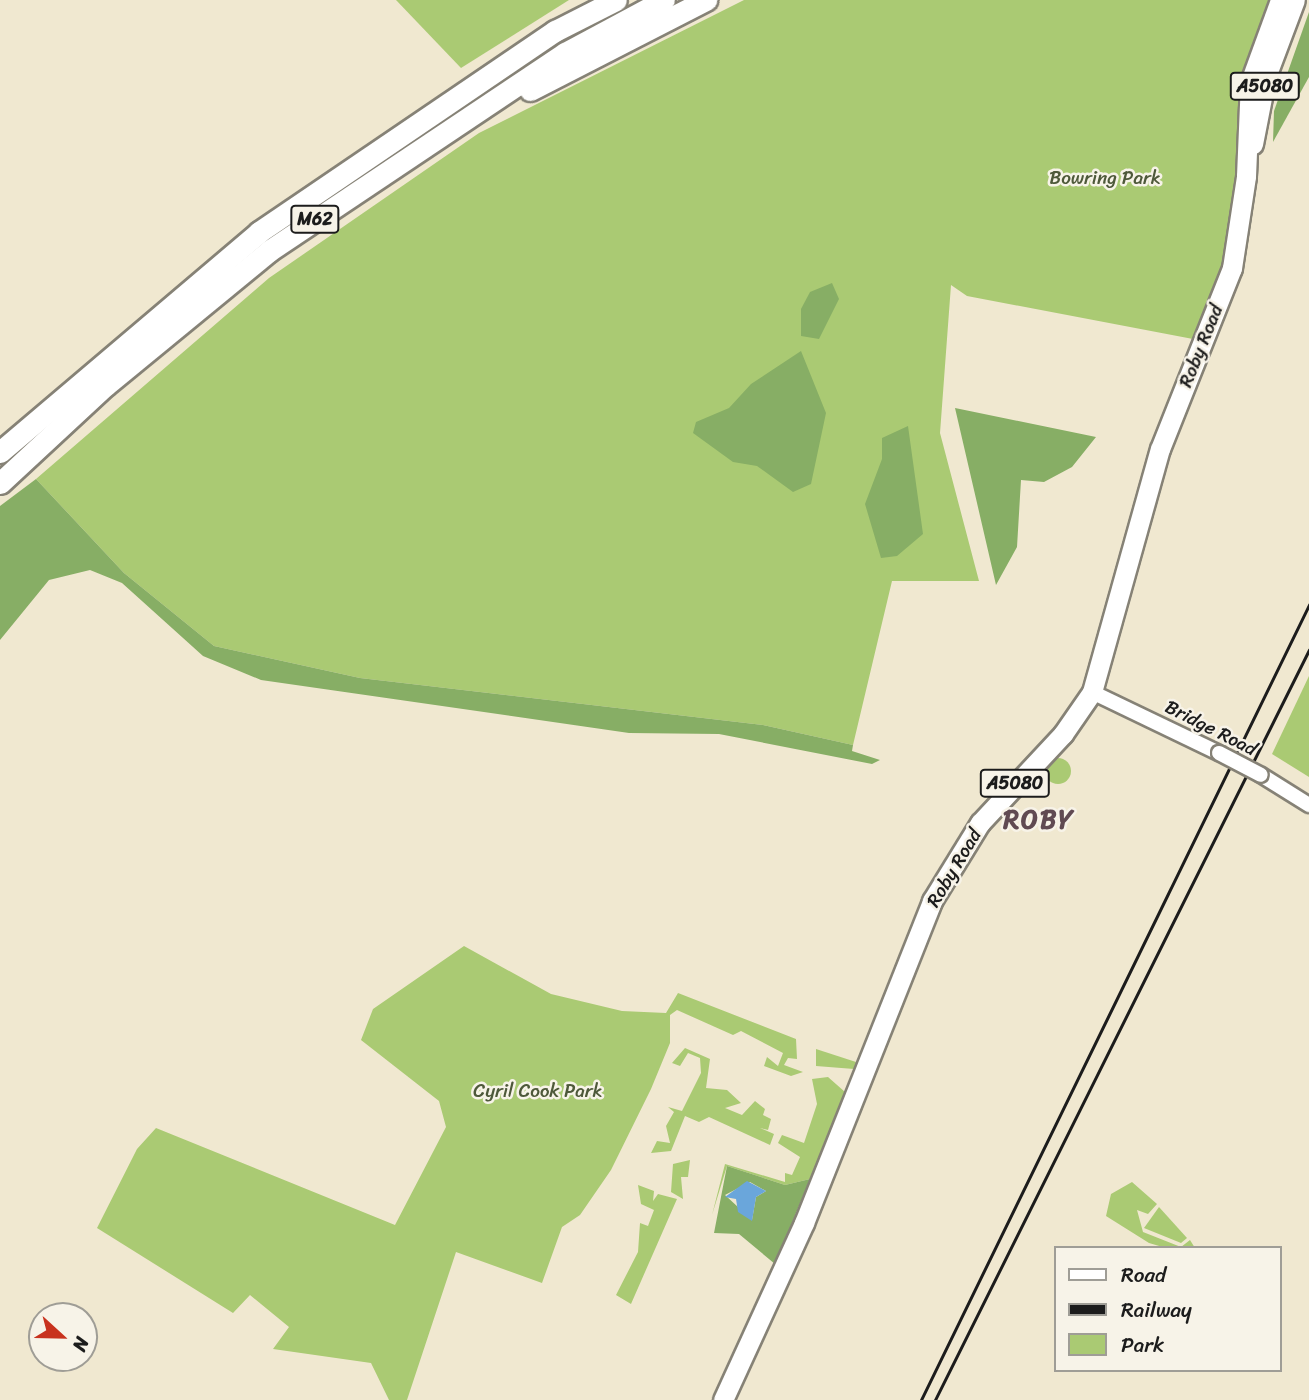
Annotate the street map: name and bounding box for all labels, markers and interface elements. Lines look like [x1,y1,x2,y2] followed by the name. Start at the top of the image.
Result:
[1228,72,1302,100] road number: A5080
[1049,167,1161,189] park label: Bowring Park
[289,204,341,233] road number: M62
[1174,301,1228,391] street label: Roby Road
[1161,695,1261,761] street label: Bridge Road
[978,768,1052,798] road number: A5080
[1004,804,1074,836] district label: ROBY
[922,825,986,911] street label: Roby Road
[473,1080,603,1102] park label: Cyril Cook Park
[1054,1246,1281,1372] legend
[1121,1256,1166,1294] text: Road
[1121,1291,1192,1329] text: Railway
[28,1302,98,1372] north arrow
[1121,1326,1164,1364] text: Park
[63,1332,99,1357] text: N

